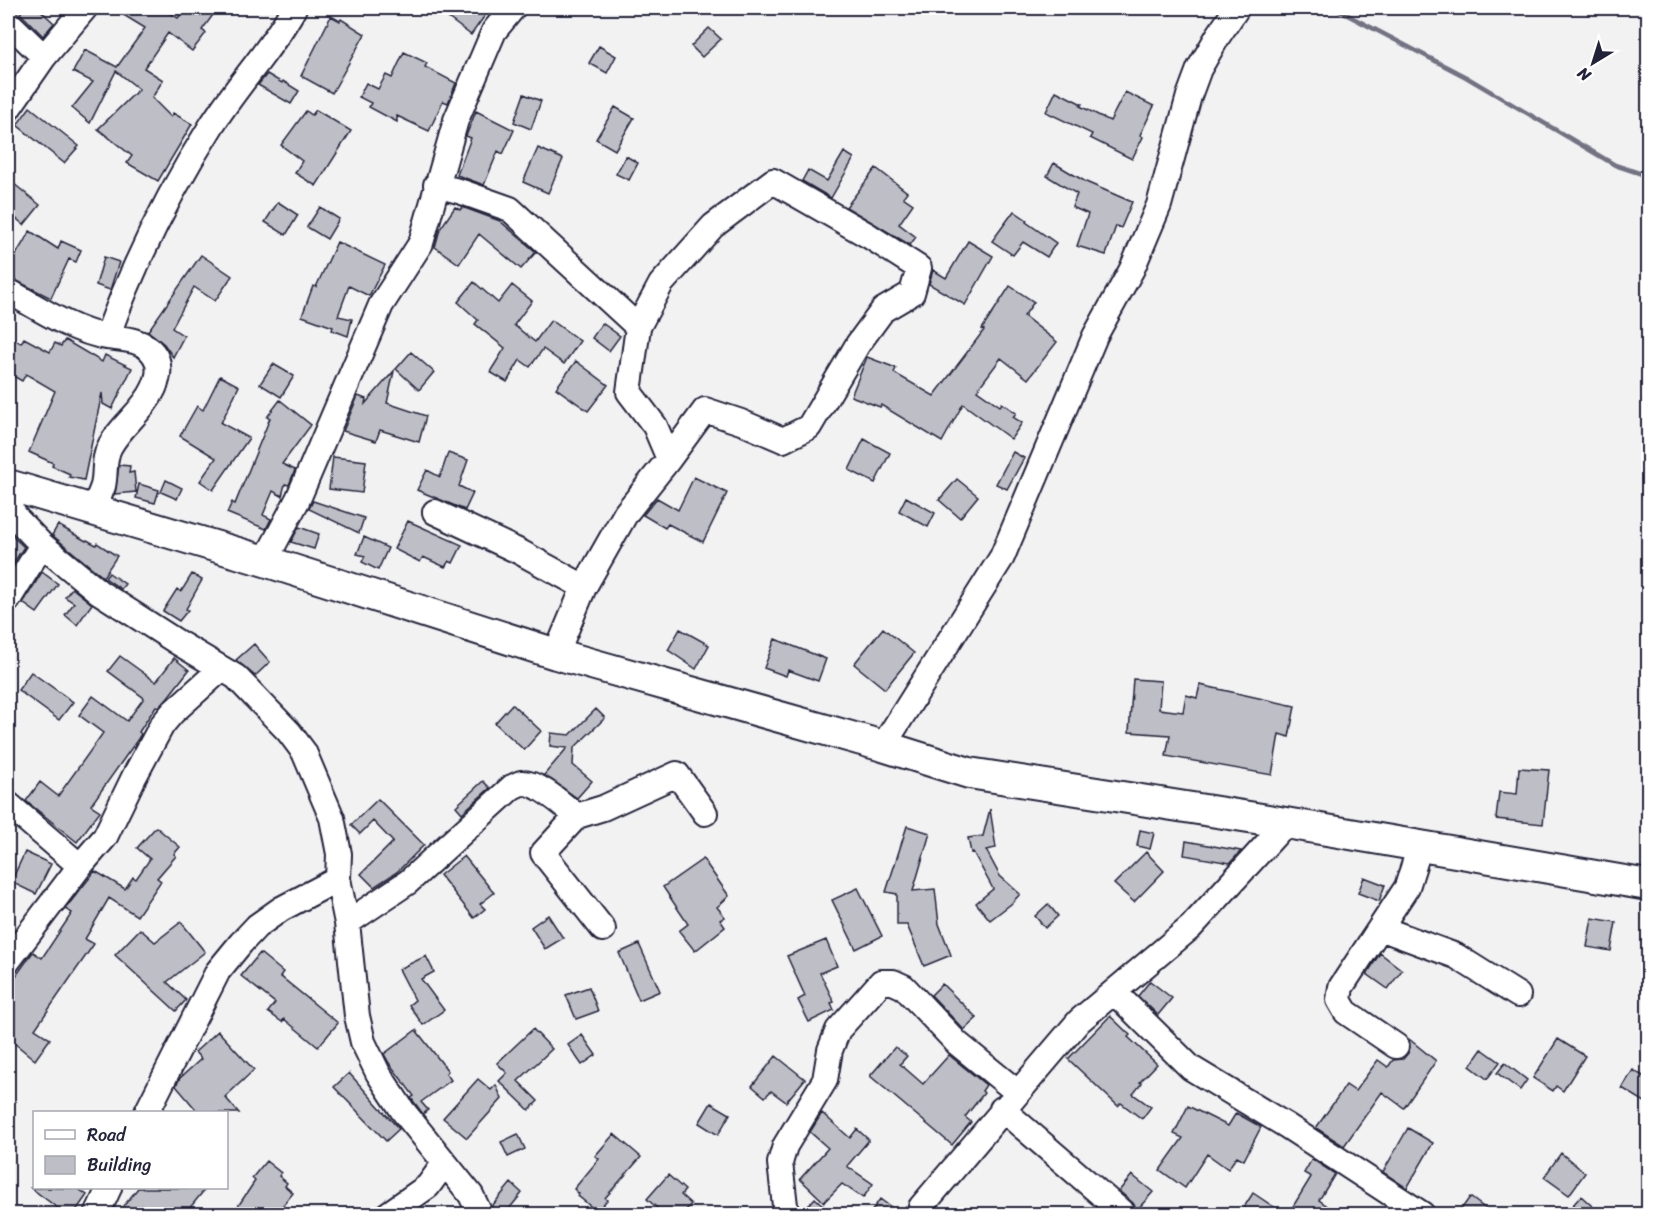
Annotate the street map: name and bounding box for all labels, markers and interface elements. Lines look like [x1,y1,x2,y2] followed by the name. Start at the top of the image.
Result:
[1563,33,1623,93] north arrow
[1570,59,1598,90] text: N
[33,1111,228,1189] legend
[87,1119,127,1151] text: Road
[87,1149,151,1181] text: Building

